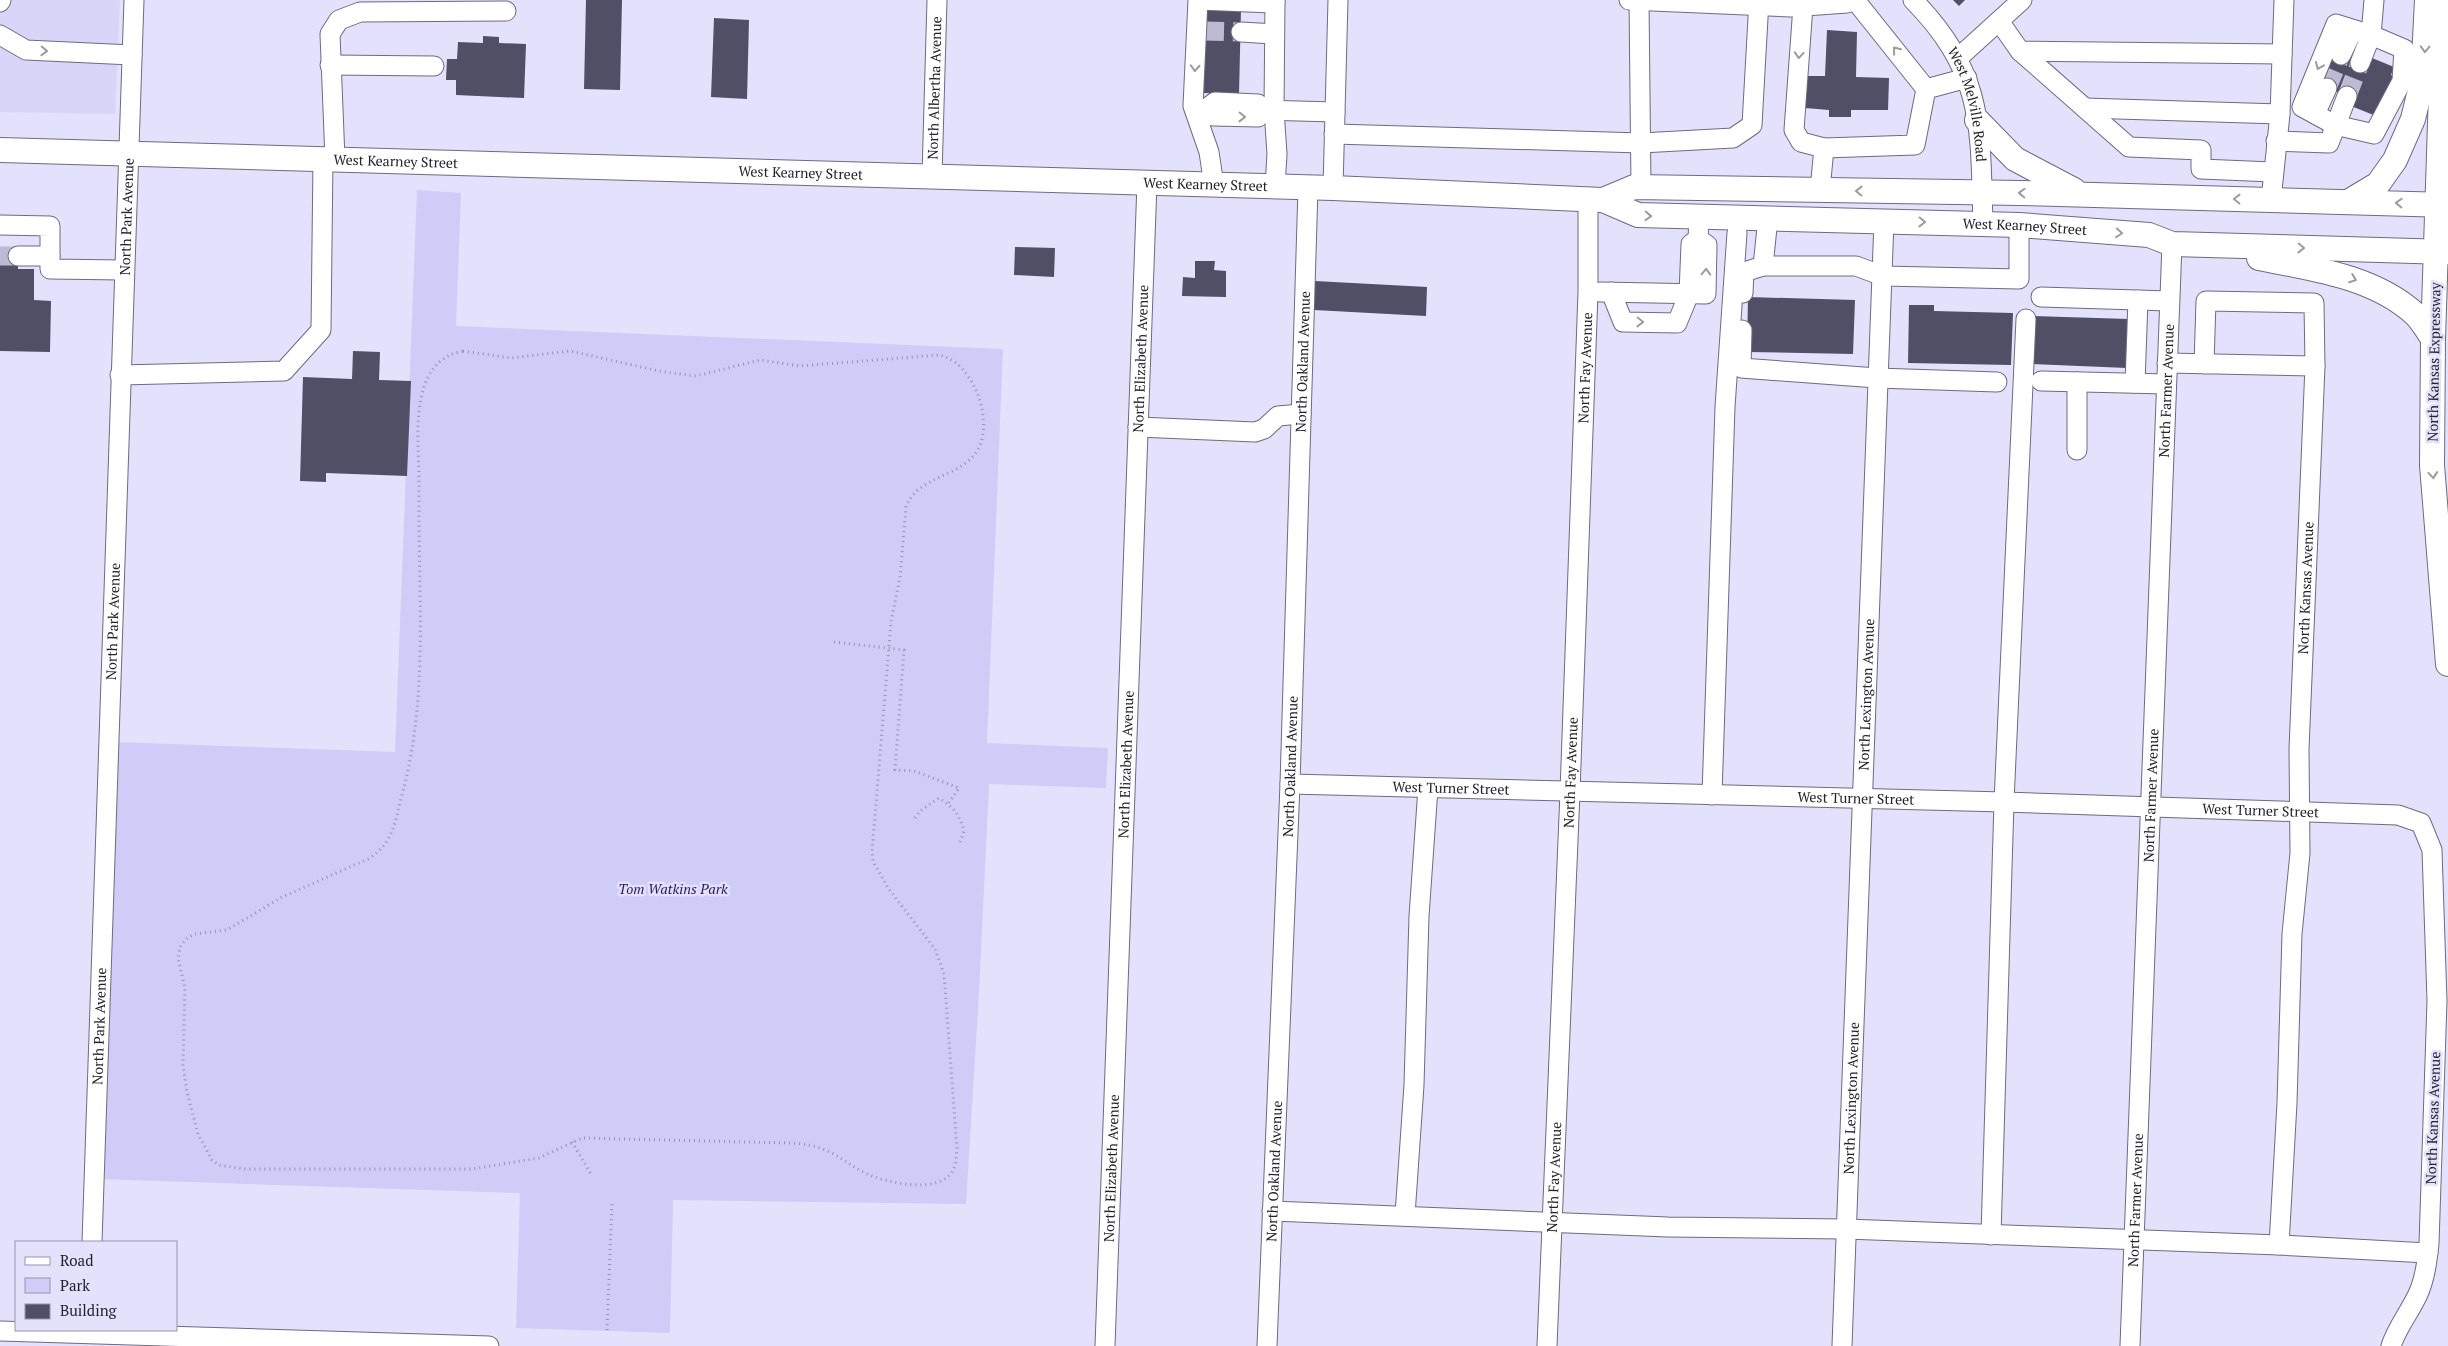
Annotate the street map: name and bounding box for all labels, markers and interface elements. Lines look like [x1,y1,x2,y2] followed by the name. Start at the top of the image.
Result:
[922,16,946,160] street label: North Albertha Avenue
[1944,43,1991,162] street label: West Melville Road
[2419,45,2430,53] one-way arrow
[41,46,49,57] one-way arrow
[1893,47,1902,56] one-way arrow
[1794,51,1805,59] one-way arrow
[2315,61,2325,69] one-way arrow
[1189,65,1200,73] one-way arrow
[1239,111,1247,122] one-way arrow
[333,150,459,172] street label: West Kearney Street
[115,158,138,276] street label: North Park Avenue
[738,161,864,184] street label: West Kearney Street
[1143,173,1269,195] street label: West Kearney Street
[1855,186,1863,196] one-way arrow
[2018,188,2026,198] one-way arrow
[2233,194,2240,204] one-way arrow
[2395,198,2403,209] one-way arrow
[1645,211,1653,221] one-way arrow
[1962,214,2089,239] street label: West Kearney Street
[1918,217,1926,227] one-way arrow
[2115,227,2123,238] one-way arrow
[2298,243,2306,253] one-way arrow
[1701,268,1712,276] one-way arrow
[2348,273,2357,284] one-way arrow
[2423,281,2444,442] street label: North Kansas Expressway
[1128,284,1152,433] street label: North Elizabeth Avenue
[1291,291,1314,433] street label: North Oakland Avenue
[1573,312,1596,424] street label: North Fay Avenue
[1636,317,1644,327] one-way arrow
[2154,323,2178,458] street label: North Farmer Avenue
[2427,471,2438,479] one-way arrow
[2293,521,2317,655] street label: North Kansas Avenue
[101,562,124,680] street label: North Park Avenue
[1853,618,1878,771] street label: North Lexington Avenue
[1113,690,1138,839] street label: North Elizabeth Avenue
[1278,696,1302,837] street label: North Oakland Avenue
[1559,717,1582,828] street label: North Fay Avenue
[2138,728,2163,863] street label: North Farmer Avenue
[1392,777,1511,799] street label: West Turner Street
[1797,787,1915,809] street label: West Turner Street
[2202,799,2320,821] street label: West Turner Street
[618,879,728,898] park label: Tom Watkins Park
[87,967,110,1085] street label: North Park Avenue
[1838,1022,1863,1175] street label: North Lexington Avenue
[2421,1051,2444,1185] street label: North Kansas Avenue
[1099,1094,1123,1242] street label: North Elizabeth Avenue
[1261,1100,1286,1242] street label: North Oakland Avenue
[1542,1121,1565,1233] street label: North Fay Avenue
[2123,1133,2147,1267] street label: North Farmer Avenue
[15,1241,178,1331] legend
[60,1250,93,1270] text: Road
[60,1275,90,1295] text: Park
[60,1300,118,1320] text: Building

